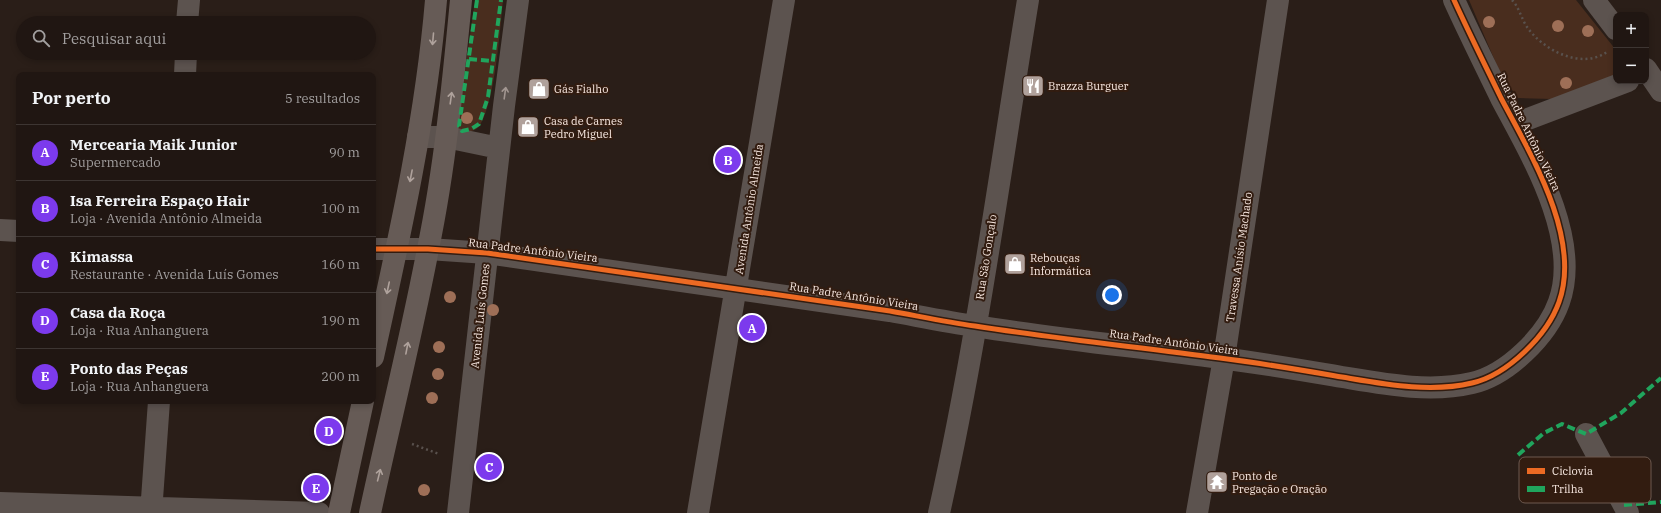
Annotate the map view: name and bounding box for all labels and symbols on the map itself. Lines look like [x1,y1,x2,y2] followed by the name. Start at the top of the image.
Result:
[429,32,436,45] one-way arrow
[1494,70,1564,194] street label: Rua Padre Antônio Vieira
[1020,73,1046,99] restaurant icon: Brazza Burguer
[526,76,552,102] shop icon: Gás Fialho
[1048,79,1129,93] place label: Brazza Burguer
[554,82,608,96] place label: Gás Fialho
[501,87,509,100] one-way arrow
[447,92,455,105] one-way arrow
[515,114,541,140] shop icon: Casa de Carnes Pedro Miguel
[544,114,622,141] place label: Casa de Carnes Pedro Miguel
[732,143,766,275] street label: Avenida Antônio Almeida
[715,145,741,175] pin: B
[406,169,414,182] one-way arrow
[1223,191,1255,323] street label: Travessa Anísio Machado
[972,213,1000,301] street label: Rua São Gonçalo
[468,235,598,265] street label: Rua Padre Antônio Vieira
[1002,251,1028,277] shop icon: Rebouças Informática
[1030,251,1091,278] place label: Rebouças Informática
[468,263,492,369] street label: Avenida Luís Gomes
[789,279,919,313] street label: Rua Padre Antônio Vieira
[384,281,392,294] one-way arrow
[1102,285,1122,305] your location
[739,313,765,343] pin: A
[1109,326,1239,358] street label: Rua Padre Antônio Vieira
[404,342,412,355] one-way arrow
[316,416,342,446] pin: D
[476,452,502,482] pin: C
[1519,457,1651,503] legend
[1552,464,1593,478] text: Ciclovia
[375,469,383,482] one-way arrow
[1204,469,1230,495] temple icon: Ponto de Pregação e Oração
[1232,469,1327,496] place label: Ponto de Pregação e Oração
[303,473,329,503] pin: E
[1552,482,1584,496] text: Trilha

